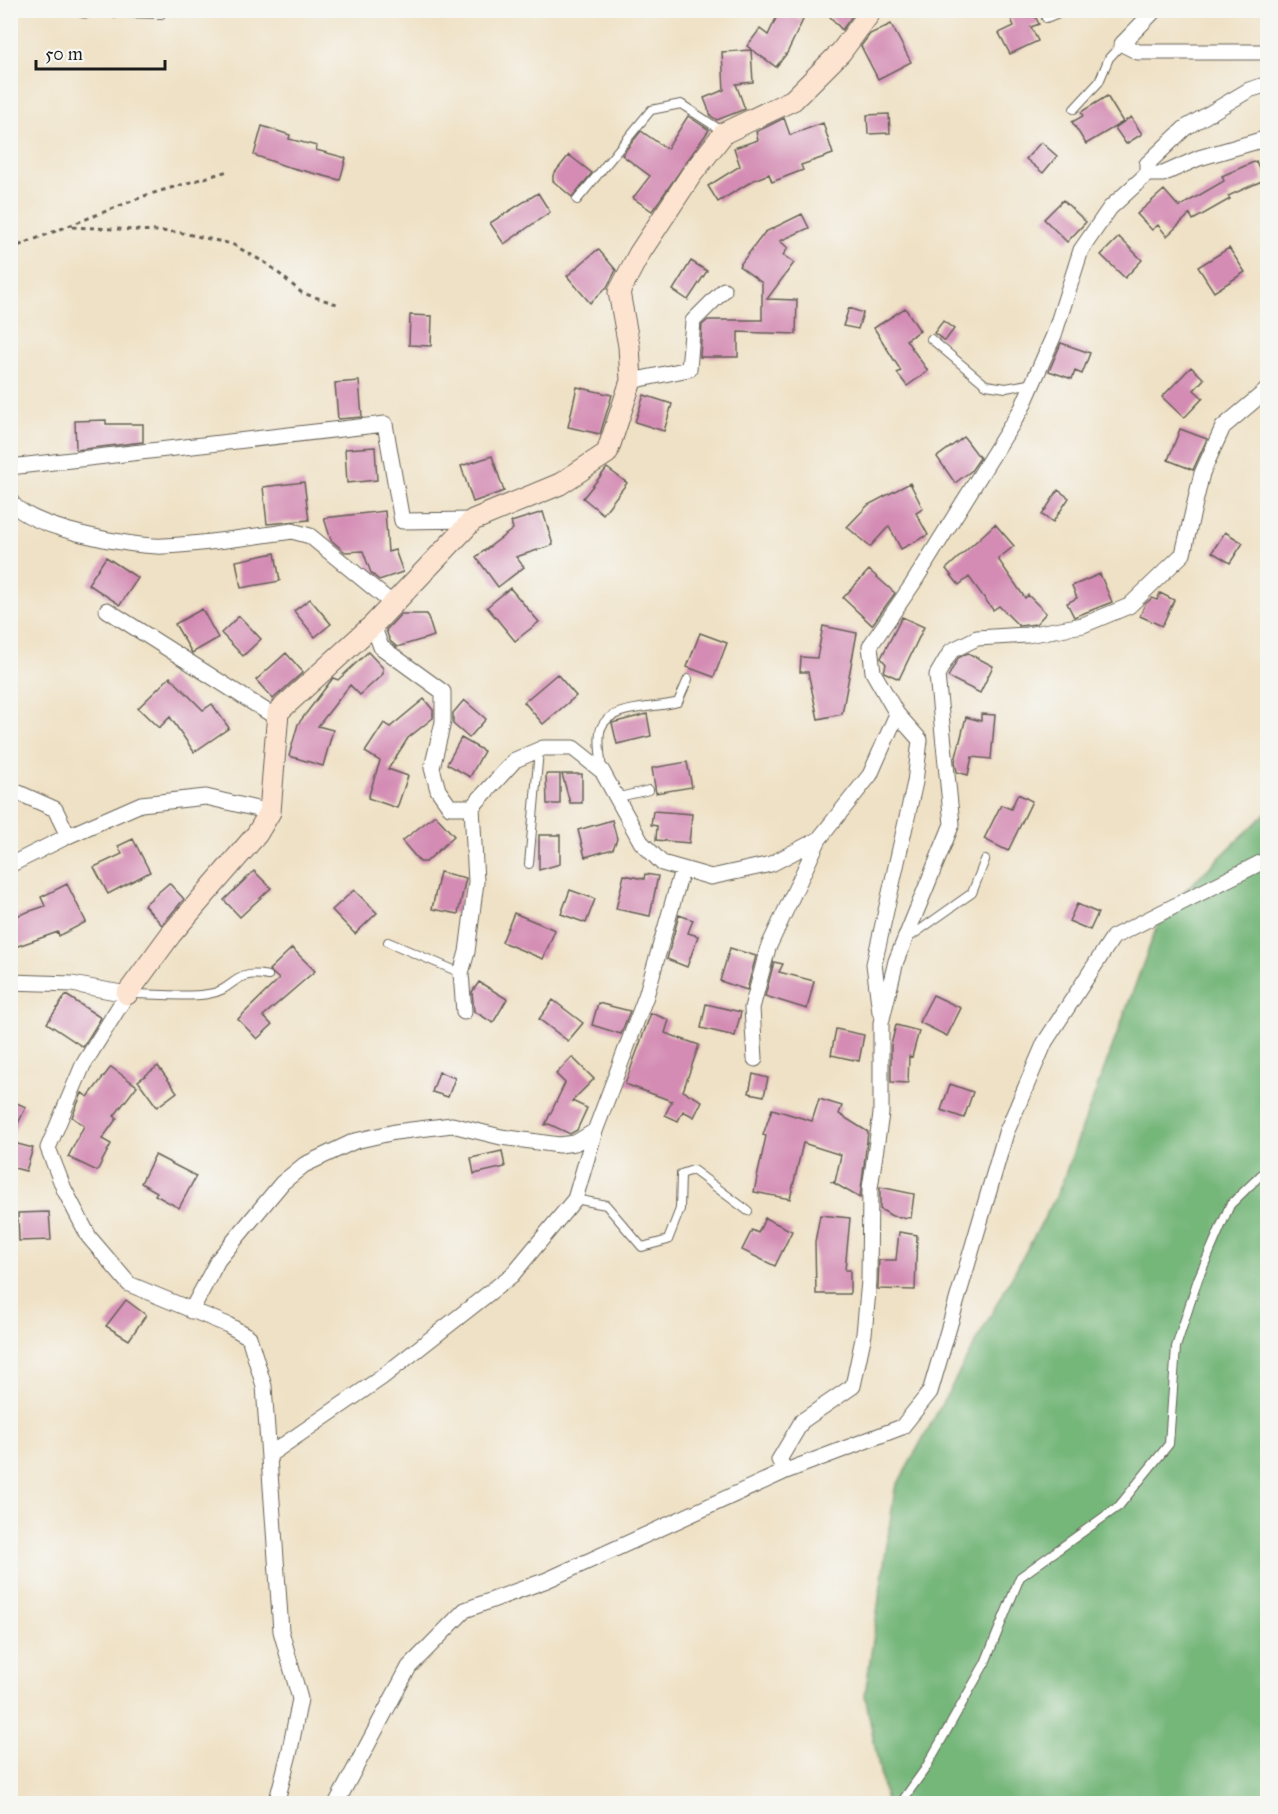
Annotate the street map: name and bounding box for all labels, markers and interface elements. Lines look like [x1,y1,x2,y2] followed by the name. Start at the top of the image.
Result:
[36,33,165,71] scale bar
[45,43,83,65] text: 50 m

